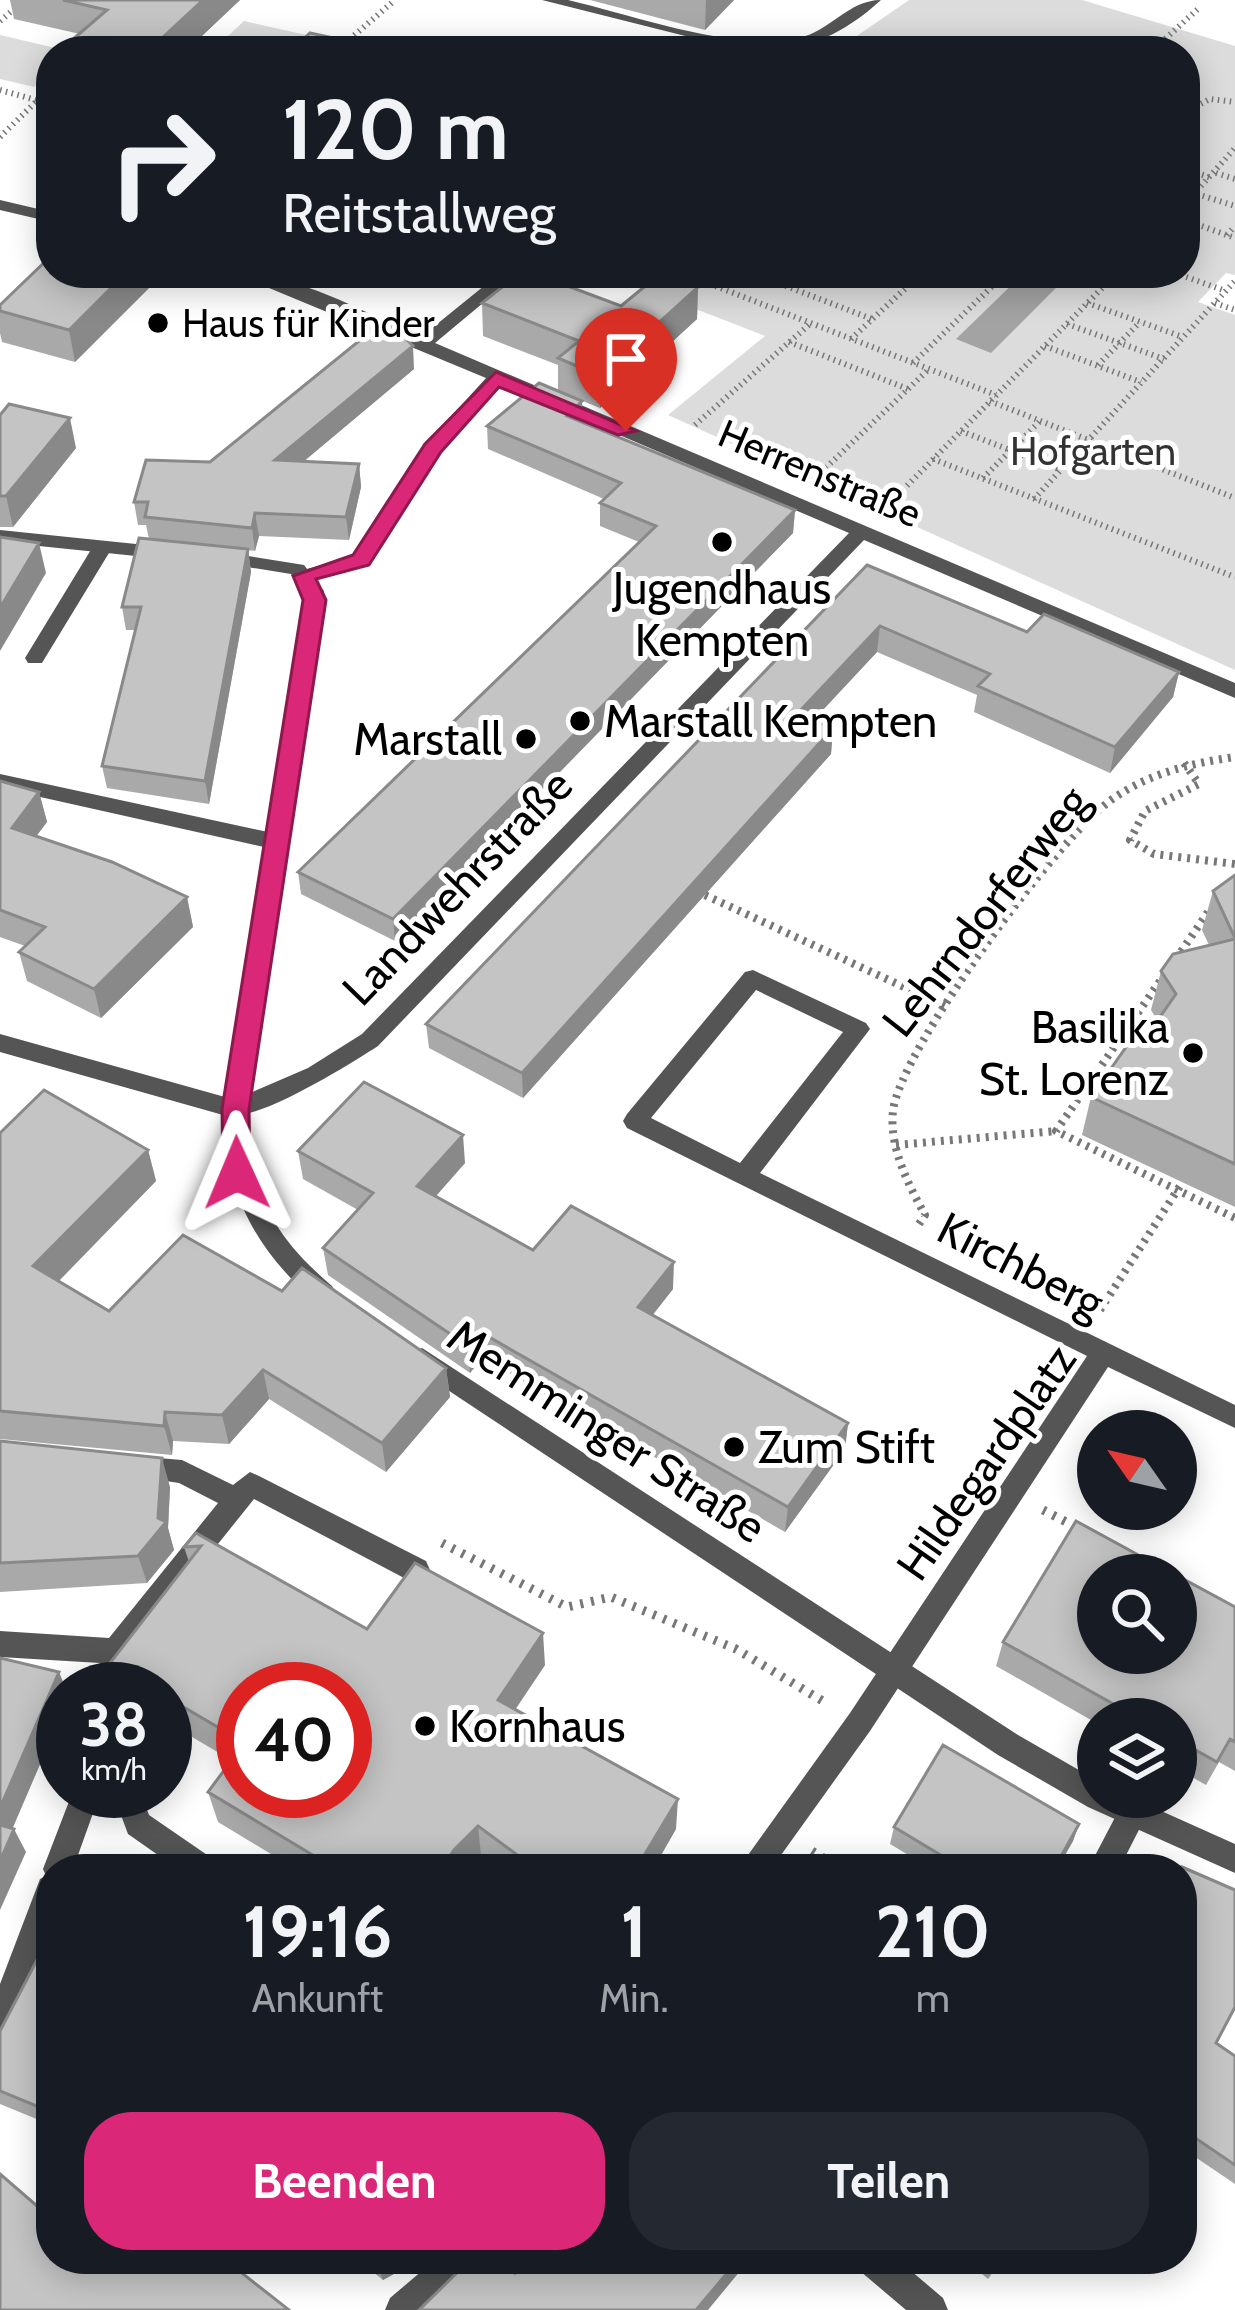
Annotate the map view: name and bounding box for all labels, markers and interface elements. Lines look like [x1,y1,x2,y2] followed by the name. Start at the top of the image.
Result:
[282,78,509,180] text: 120 m
[84,84,240,240] icon: right
[282,180,556,246] text: Reitstallweg
[182,299,435,347] place label: Haus für Kinder
[575,308,677,431] pin
[145,310,171,336] marker: Haus für Kinder
[593,326,659,392] icon: arrive
[712,409,928,537] street label: Herrenstraße
[1010,427,1176,475] park label: Hofgarten
[709,529,735,555] marker: Jugendhaus Kempten
[612,561,831,667] place label: Jugendhaus Kempten
[604,694,937,748] place label: Marstall Kempten
[567,708,593,734] marker: Marstall Kempten
[353,712,502,766] place label: Marstall
[513,726,539,752] marker: Marstall
[331,758,583,1016] street label: Landwehrstraße
[871,775,1100,1047] street label: Lehrndorferweg
[979,1000,1169,1106] place label: Basilika St. Lorenz
[1180,1040,1206,1066] marker: Basilika St. Lorenz
[174,1110,300,1236] position arrow
[929,1200,1113,1330] street label: Kirchberg
[438,1308,776,1554] street label: Memminger Straße
[885,1334,1087,1590] street label: Hildegardplatz
[1077,1410,1197,1530] north arrow
[1077,1410,1197,1818] map controls
[758,1420,935,1474] place label: Zum Stift
[721,1434,747,1460] marker: Zum Stift
[1077,1554,1197,1674] button: search
[216,1662,372,1818] speed limit sign: 40
[80,1688,148,1761] text: 38
[1077,1698,1197,1818] button: layers
[449,1699,625,1753] place label: Kornhaus
[412,1713,438,1739] marker: Kornhaus
[81,1751,147,1788] text: km/h
[242,1888,393,1975] text: 19:16
[620,1888,647,1975] text: 1
[875,1888,990,1975] text: 210
[252,1974,383,2022] text: Ankunft
[599,1974,669,2022] text: Min.
[916,1974,950,2022] text: m
[84,2112,605,2250] button: Beenden
[629,2112,1149,2250] button: Teilen

